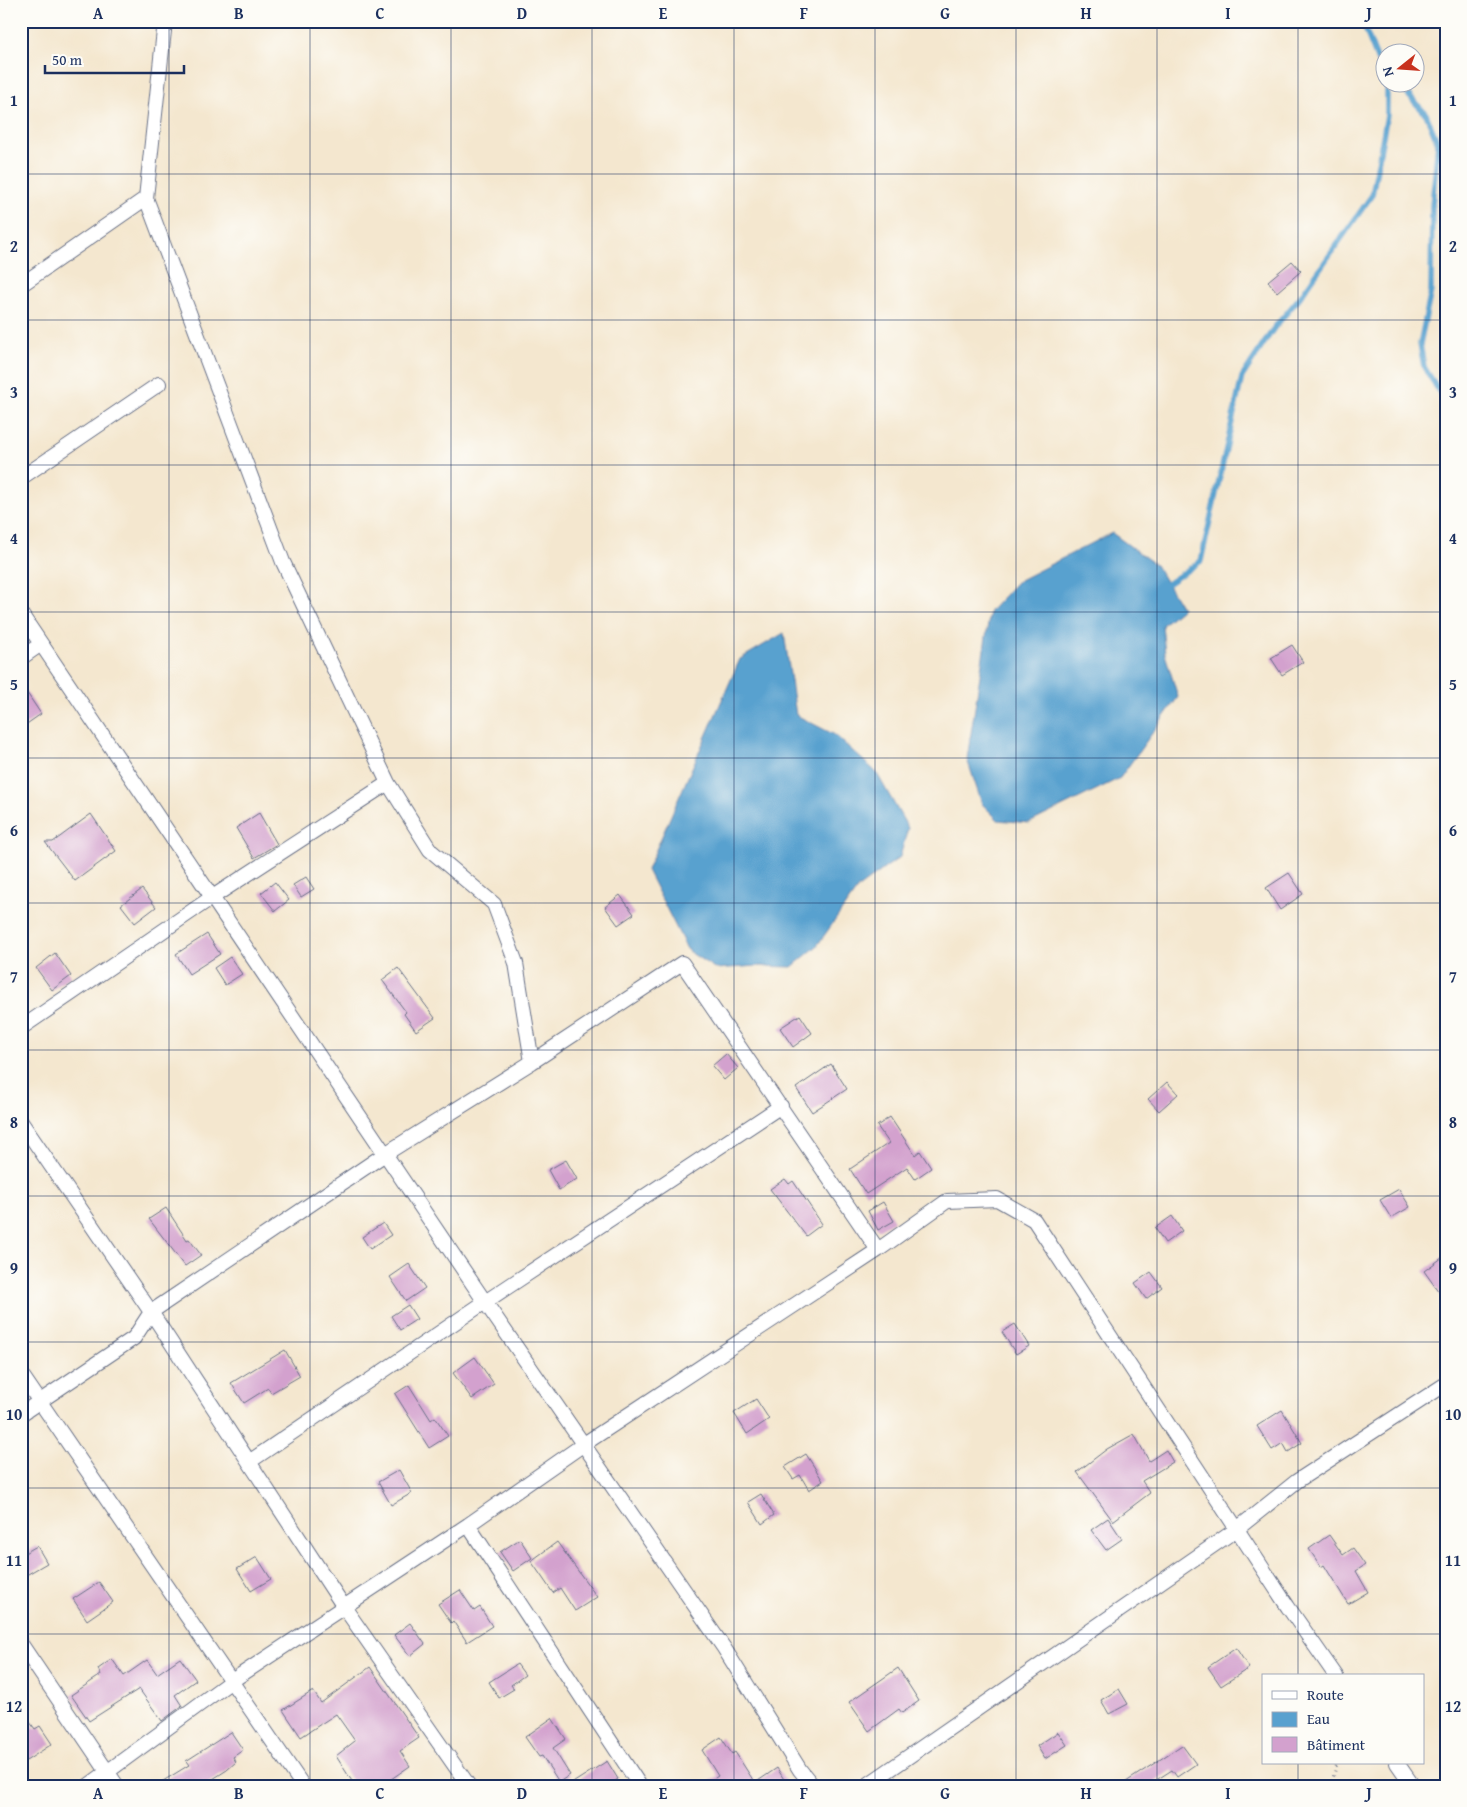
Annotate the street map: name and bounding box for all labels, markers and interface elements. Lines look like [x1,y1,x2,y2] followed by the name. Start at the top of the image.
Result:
[93,1,104,25] text: A
[234,1,244,25] text: B
[375,1,385,25] text: C
[517,1,527,25] text: D
[659,1,668,25] text: E
[800,1,808,25] text: F
[940,1,950,25] text: G
[1080,1,1092,25] text: H
[1225,1,1231,25] text: I
[1363,1,1372,25] text: J
[45,42,184,74] scale bar
[1374,42,1424,92] north arrow
[52,49,83,70] text: 50 m
[1376,64,1398,79] text: N
[10,88,18,112] text: 1
[1449,88,1457,112] text: 1
[10,234,18,258] text: 2
[1449,234,1457,258] text: 2
[10,380,18,404] text: 3
[1449,380,1457,404] text: 3
[10,526,18,550] text: 4
[1449,526,1457,550] text: 4
[10,672,18,696] text: 5
[1449,672,1457,696] text: 5
[10,818,18,842] text: 6
[1449,818,1457,842] text: 6
[10,964,18,988] text: 7
[1449,964,1457,988] text: 7
[10,1110,18,1134] text: 8
[1449,1110,1457,1134] text: 8
[10,1256,18,1280] text: 9
[1449,1256,1457,1280] text: 9
[6,1402,22,1426] text: 10
[1445,1402,1461,1426] text: 10
[6,1548,22,1572] text: 11
[1445,1548,1461,1572] text: 11
[1262,1674,1424,1764] legend
[1307,1684,1344,1705] text: Route
[6,1694,22,1718] text: 12
[1445,1694,1461,1718] text: 12
[1307,1708,1331,1729] text: Eau
[1307,1734,1366,1755] text: Bâtiment
[93,1781,104,1805] text: A
[234,1781,244,1805] text: B
[375,1781,385,1805] text: C
[517,1781,527,1805] text: D
[659,1781,668,1805] text: E
[800,1781,808,1805] text: F
[940,1781,950,1805] text: G
[1080,1781,1092,1805] text: H
[1225,1781,1231,1805] text: I
[1363,1781,1372,1805] text: J

